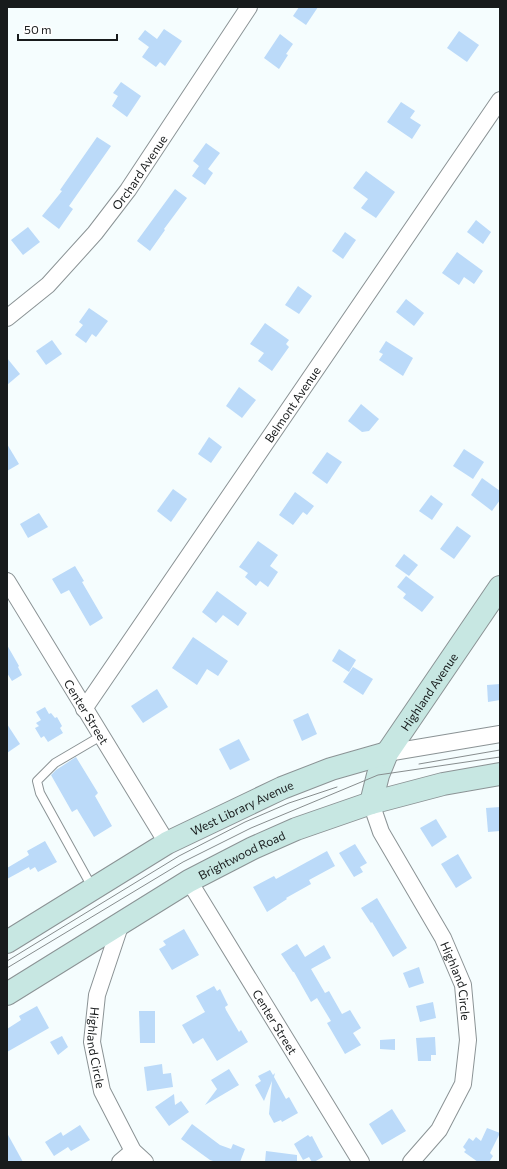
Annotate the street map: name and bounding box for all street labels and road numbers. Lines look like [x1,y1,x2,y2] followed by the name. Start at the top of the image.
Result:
[109,132,170,212] street label: Orchard Avenue
[261,364,323,445] street label: Belmont Avenue
[397,650,460,733] street label: Highland Avenue
[62,676,112,747] street label: Center Street
[188,777,295,838] street label: West Library Avenue
[196,828,287,882] street label: Brightwood Road
[438,939,473,1021] street label: Highland Circle
[250,987,300,1057] street label: Center Street
[85,1006,108,1089] street label: Highland Circle

